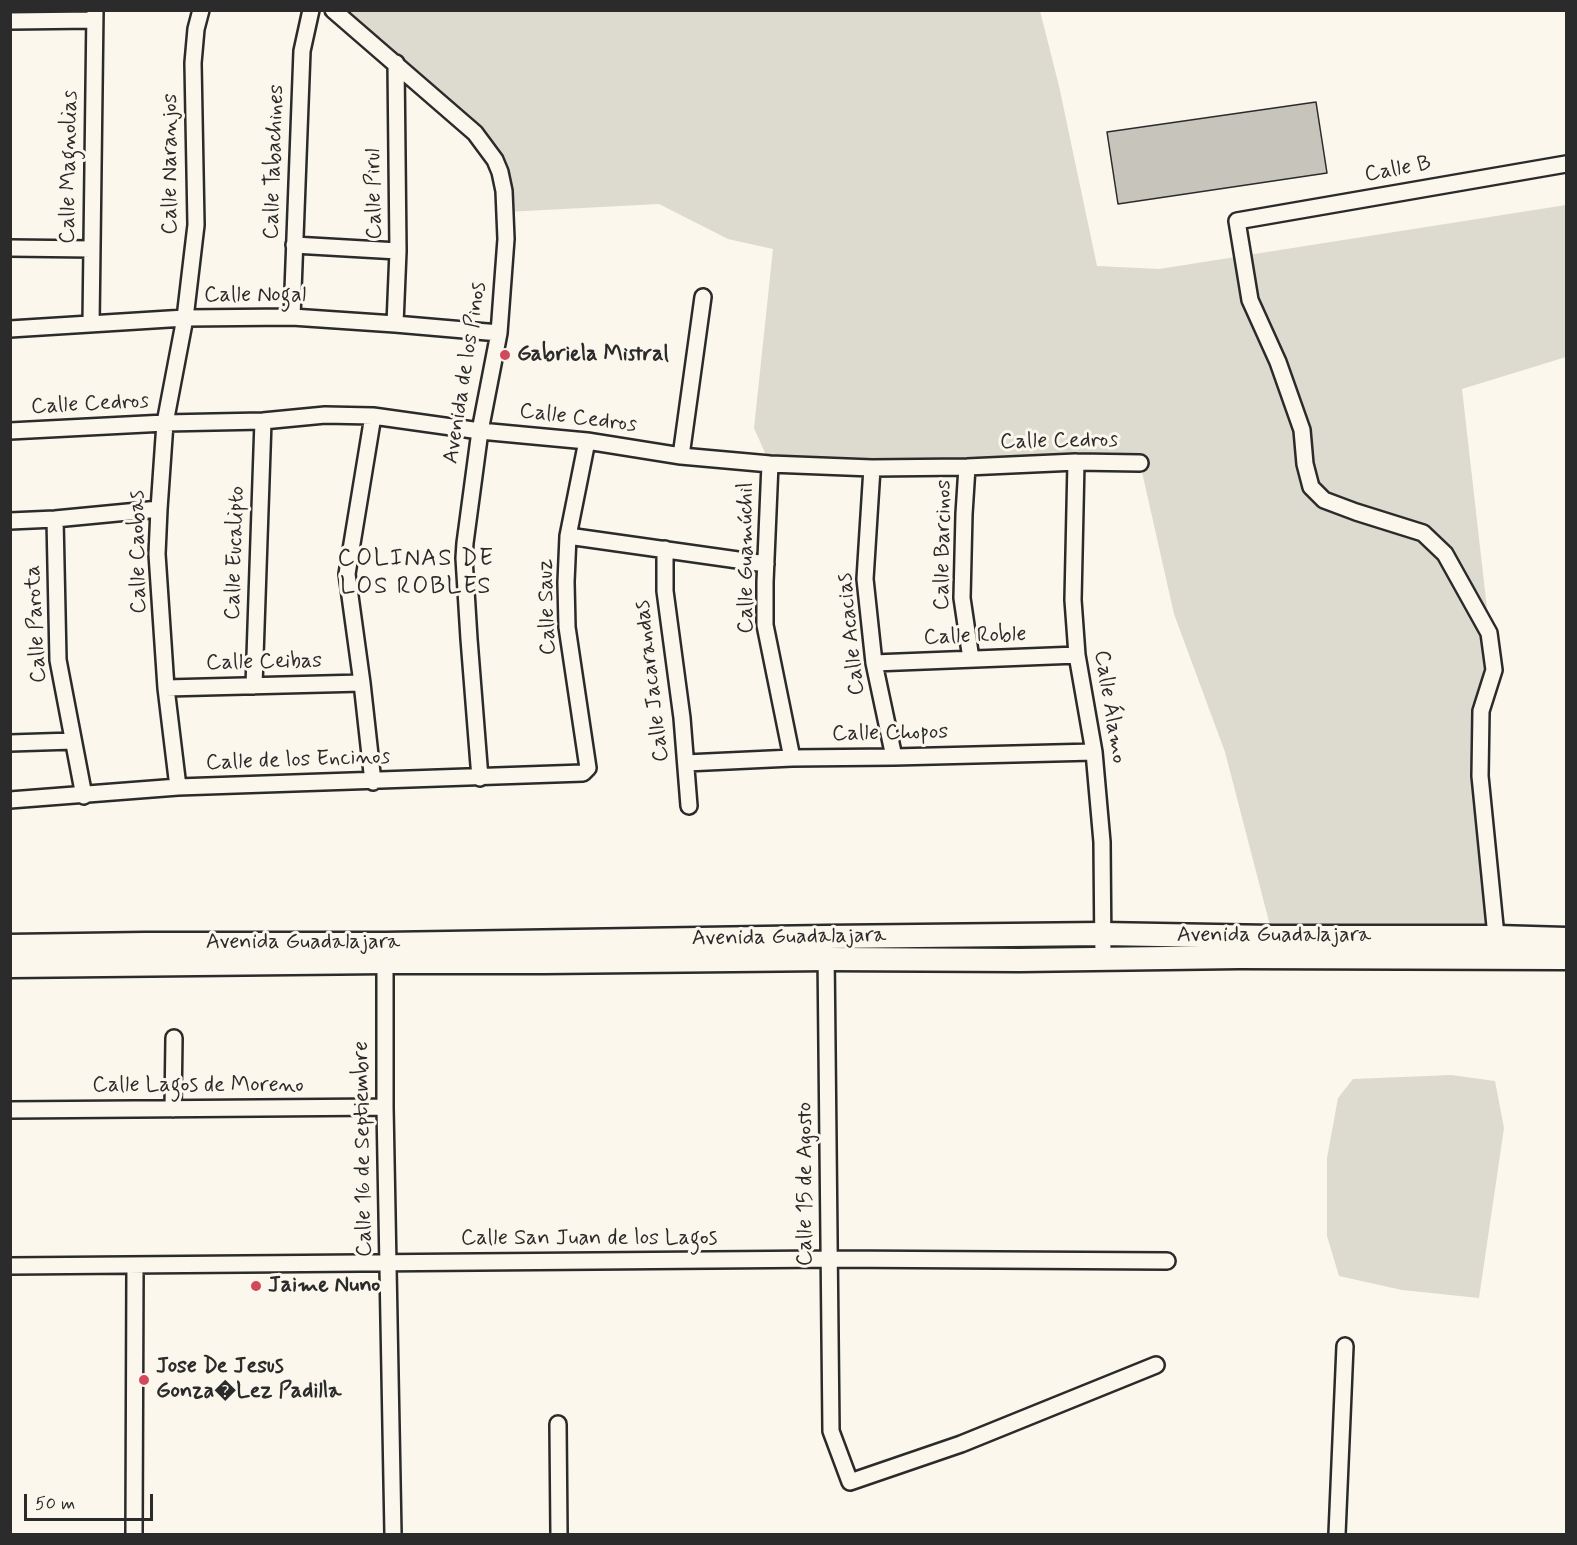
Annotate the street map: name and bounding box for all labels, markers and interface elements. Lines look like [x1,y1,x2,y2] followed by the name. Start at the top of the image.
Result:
[259,84,291,240] street label: Calle Tabachines
[55,90,85,244] street label: Calle Magnolias
[158,93,184,235] street label: Calle Naranjos
[361,148,389,240] street label: Calle Pirul
[1363,151,1433,189] street label: Calle B
[439,280,493,466] street label: Avenida de los Pinos
[204,283,306,309] street label: Calle Nogal
[517,342,669,368] place label: Gabriela Mistral
[498,348,512,362] marker: Gabriela Mistral
[30,389,150,421] street label: Calle Cedros
[518,399,638,439] street label: Calle Cedros
[1000,428,1118,456] street label: Calle Cedros
[930,479,958,611] street label: Calle Barcinos
[734,482,760,634] street label: Calle Guamúchil
[220,485,252,621] street label: Calle Eucalipto
[125,490,153,614] street label: Calle Caobas
[338,546,494,602] district label: COLINAS DE LOS ROBLES
[533,558,563,656] street label: Calle Sauz
[21,564,53,684] street label: Calle Parota
[832,571,872,697] street label: Calle Acacias
[630,598,676,764] street label: Calle Jacarandas
[923,622,1027,652] street label: Calle Roble
[1087,648,1131,766] street label: Calle Álamo
[206,649,322,677] street label: Calle Ceibas
[832,720,948,748] street label: Calle Chopos
[205,745,391,777] street label: Calle de los Encinos
[692,923,886,953] street label: Avenida Guadalajara
[1177,923,1371,949] street label: Avenida Guadalajara
[206,930,400,956] street label: Avenida Guadalajara
[349,1041,379,1257] street label: Calle 16 de Septiembre
[92,1073,304,1099] street label: Calle Lagos de Moreno
[793,1102,819,1266] street label: Calle 15 de Agosto
[461,1226,717,1252] street label: Calle San Juan de los Lagos
[268,1273,380,1299] place label: Jaime Nuno
[249,1279,263,1293] marker: Jaime Nuno
[156,1354,341,1406] place label: Jose De Jesus Gonza�Lez Padilla
[137,1373,151,1387] marker: Jose De Jesus Gonza�Lez Padilla
[27,1482,156,1520] scale bar
[35,1492,75,1516] text: 50 m

